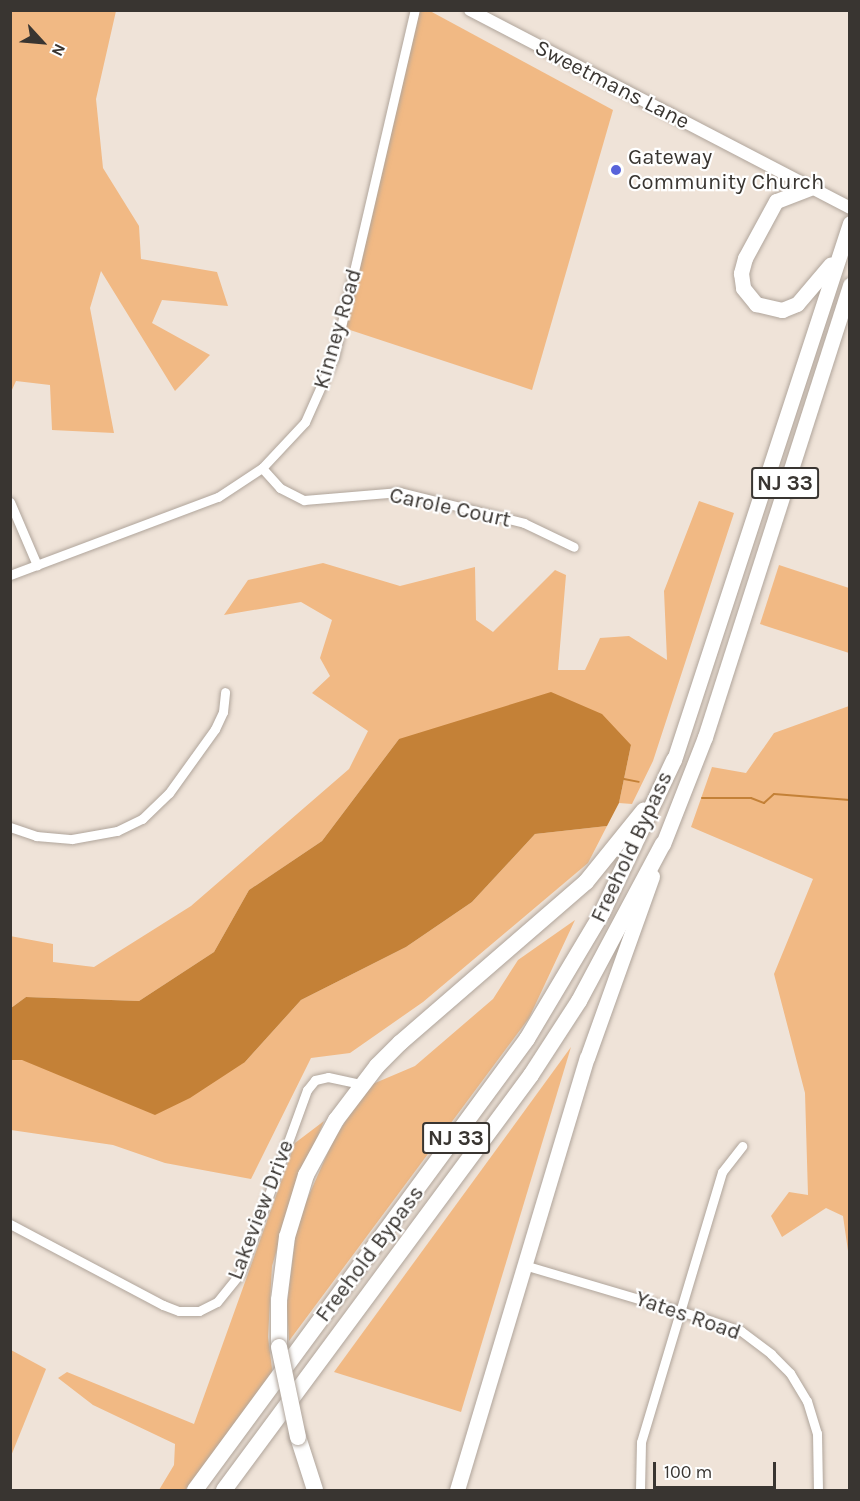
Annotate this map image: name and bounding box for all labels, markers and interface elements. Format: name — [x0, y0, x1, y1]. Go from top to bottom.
north arrow — [12, 12, 72, 72]
street label: Sweetmans Lane — [530, 35, 694, 135]
text: N — [48, 41, 70, 59]
place label: Gateway Community Church — [628, 144, 824, 196]
marker: Gateway Community Church — [609, 163, 623, 177]
street label: Kinney Road — [308, 266, 368, 392]
road number: NJ 33 — [750, 465, 820, 501]
street label: Carole Court — [387, 482, 513, 534]
street label: Freehold Bypass — [585, 767, 679, 927]
road number: NJ 33 — [422, 1120, 490, 1156]
street label: Lakeview Drive — [222, 1136, 300, 1284]
street label: Freehold Bypass — [310, 1181, 430, 1327]
street label: Yates Road — [632, 1286, 744, 1346]
scale bar — [656, 1450, 779, 1488]
text: 100 m — [664, 1461, 712, 1483]

